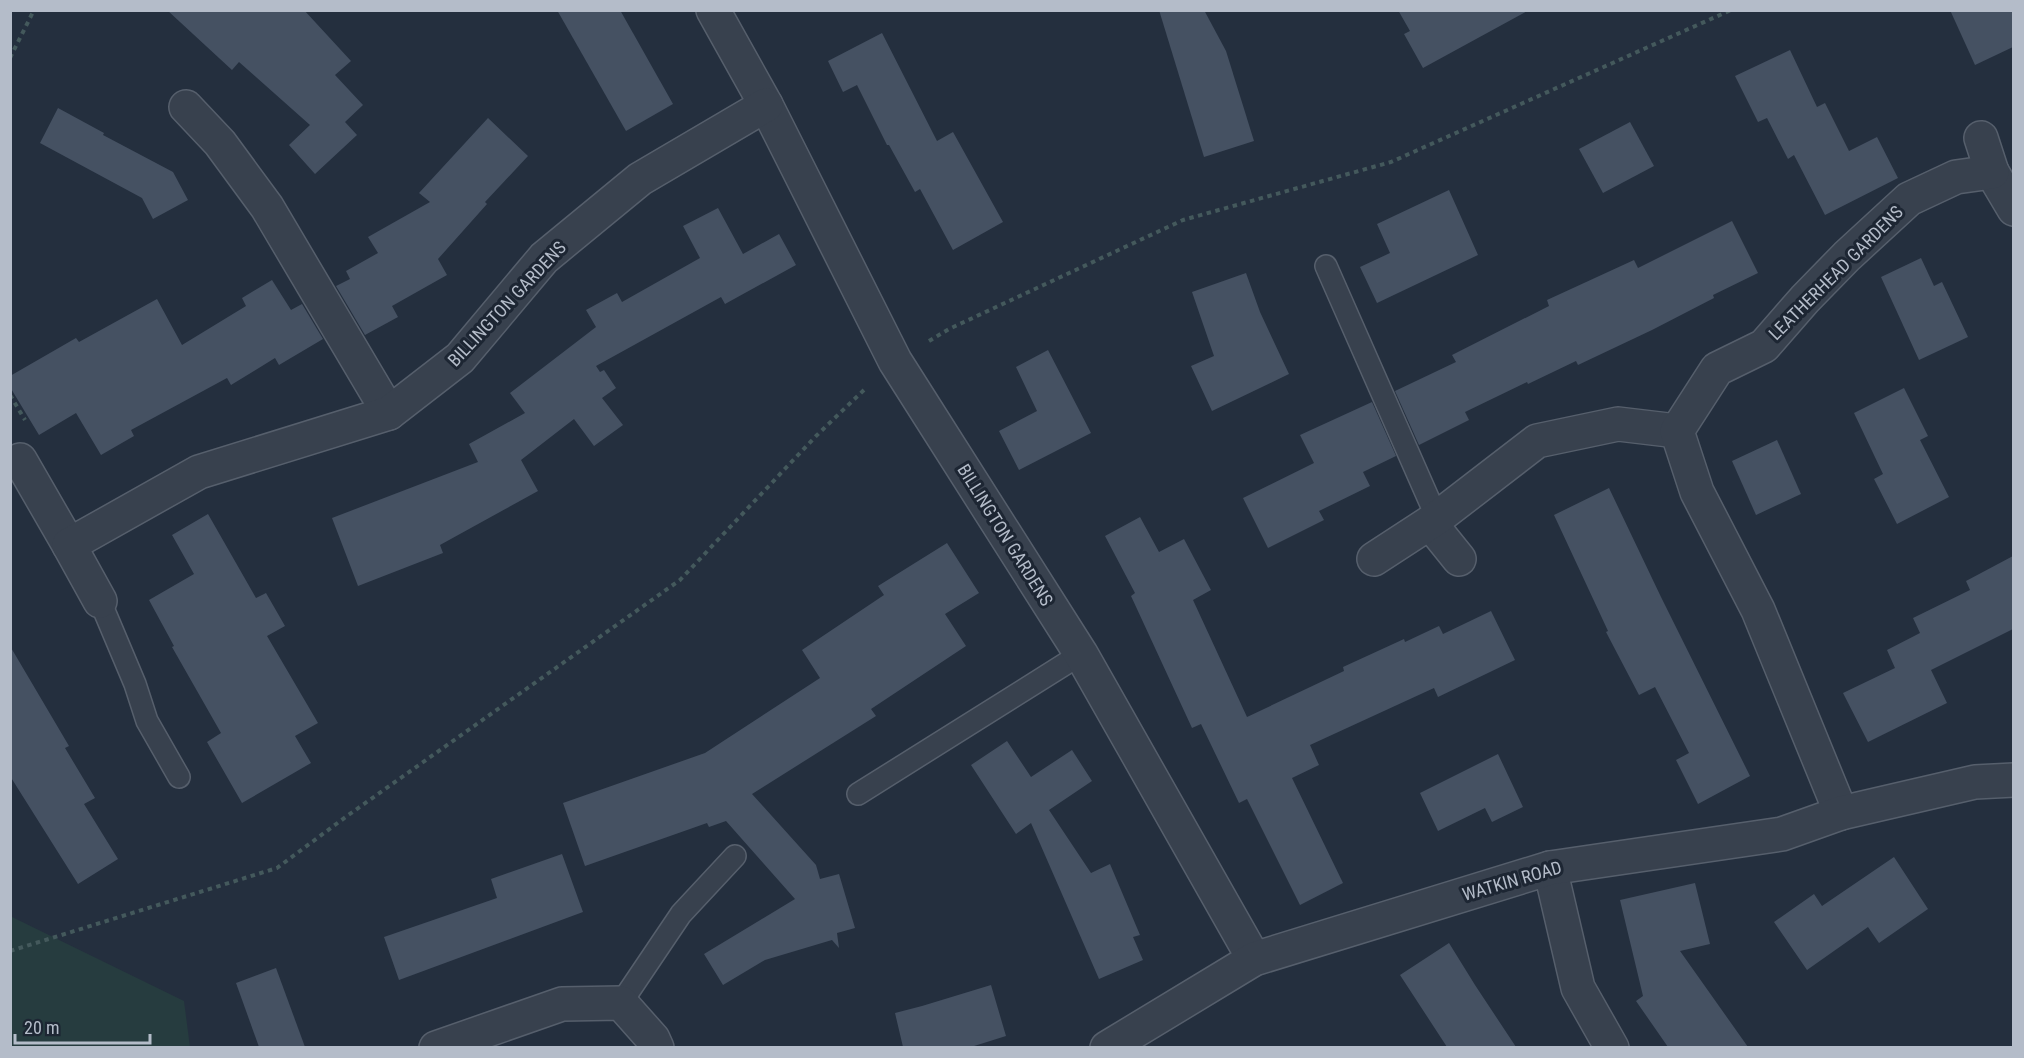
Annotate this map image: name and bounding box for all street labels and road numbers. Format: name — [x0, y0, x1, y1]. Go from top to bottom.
street label: LEATHERHEAD GARDENS — [1764, 201, 1907, 344]
street label: BILLINGTON GARDENS — [443, 237, 570, 371]
street label: BILLINGTON GARDENS — [953, 460, 1058, 610]
street label: WATKIN ROAD — [1460, 856, 1564, 905]

